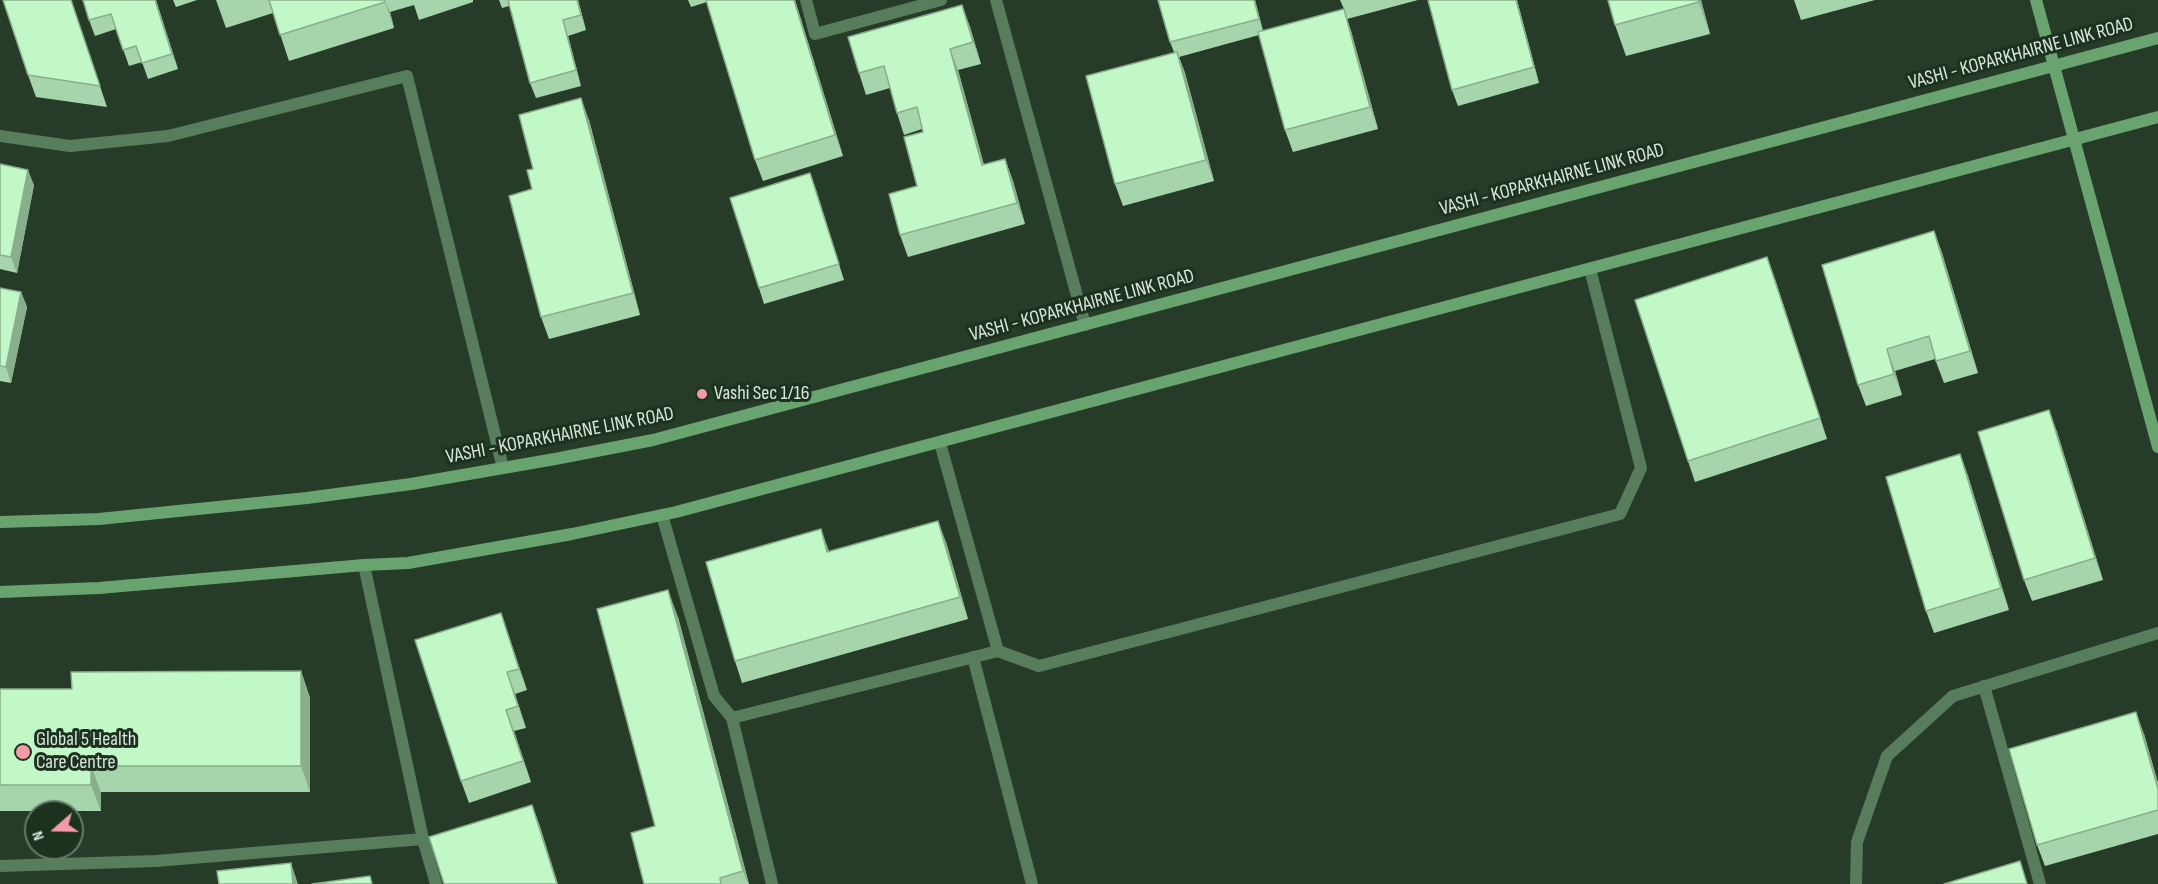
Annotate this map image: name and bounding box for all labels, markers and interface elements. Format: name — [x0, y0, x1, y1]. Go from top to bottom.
street label: VASHI - KOPARKHAIRNE LINK ROAD — [1906, 12, 2136, 96]
street label: VASHI - KOPARKHAIRNE LINK ROAD — [1437, 138, 1667, 222]
street label: VASHI - KOPARKHAIRNE LINK ROAD — [967, 264, 1197, 348]
place label: Vashi Sec 1/16 — [714, 382, 809, 406]
marker: Vashi Sec 1/16 — [695, 387, 709, 401]
street label: VASHI - KOPARKHAIRNE LINK ROAD — [444, 402, 676, 470]
place label: Global 5 Health Care Centre — [36, 728, 136, 775]
marker: Global 5 Health Care Centre — [14, 743, 32, 761]
north arrow — [24, 800, 84, 860]
text: N — [28, 828, 49, 843]

